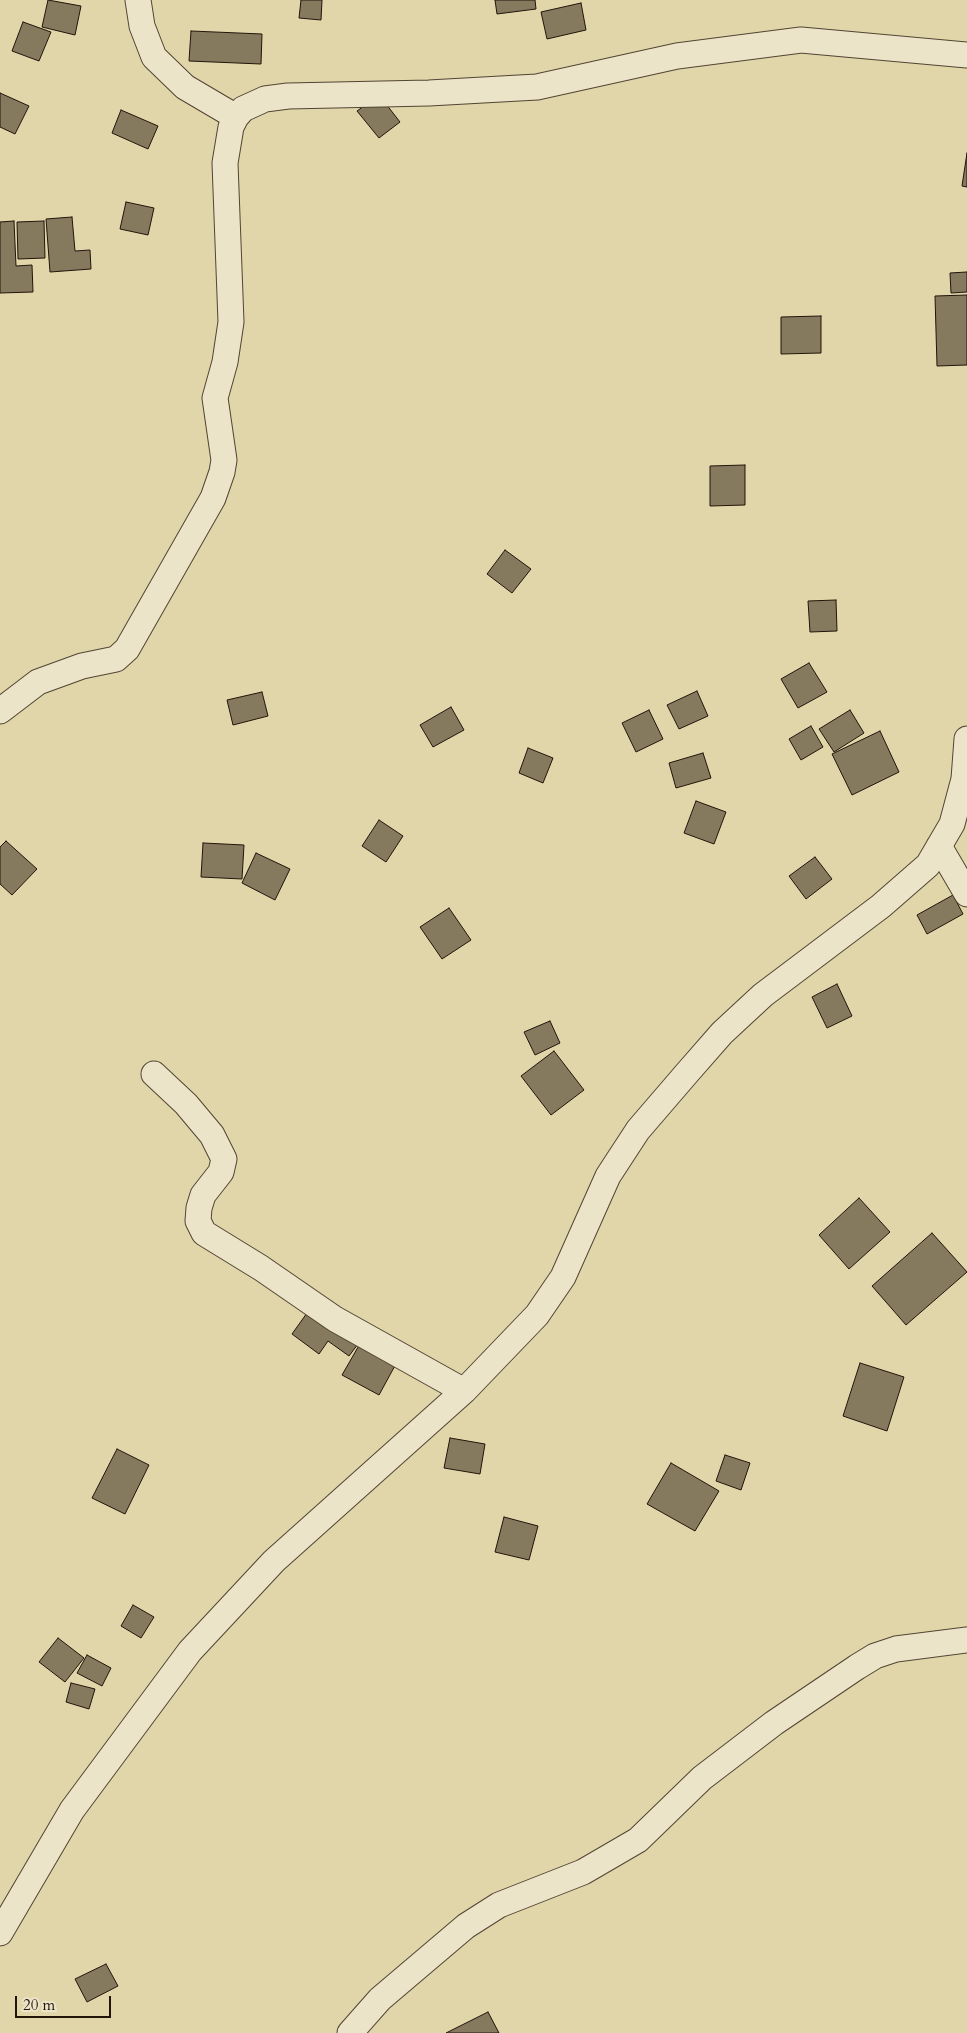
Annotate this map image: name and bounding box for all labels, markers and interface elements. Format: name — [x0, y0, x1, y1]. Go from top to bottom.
scale bar — [18, 1986, 114, 2018]
text: 20 m — [23, 1995, 55, 2015]

